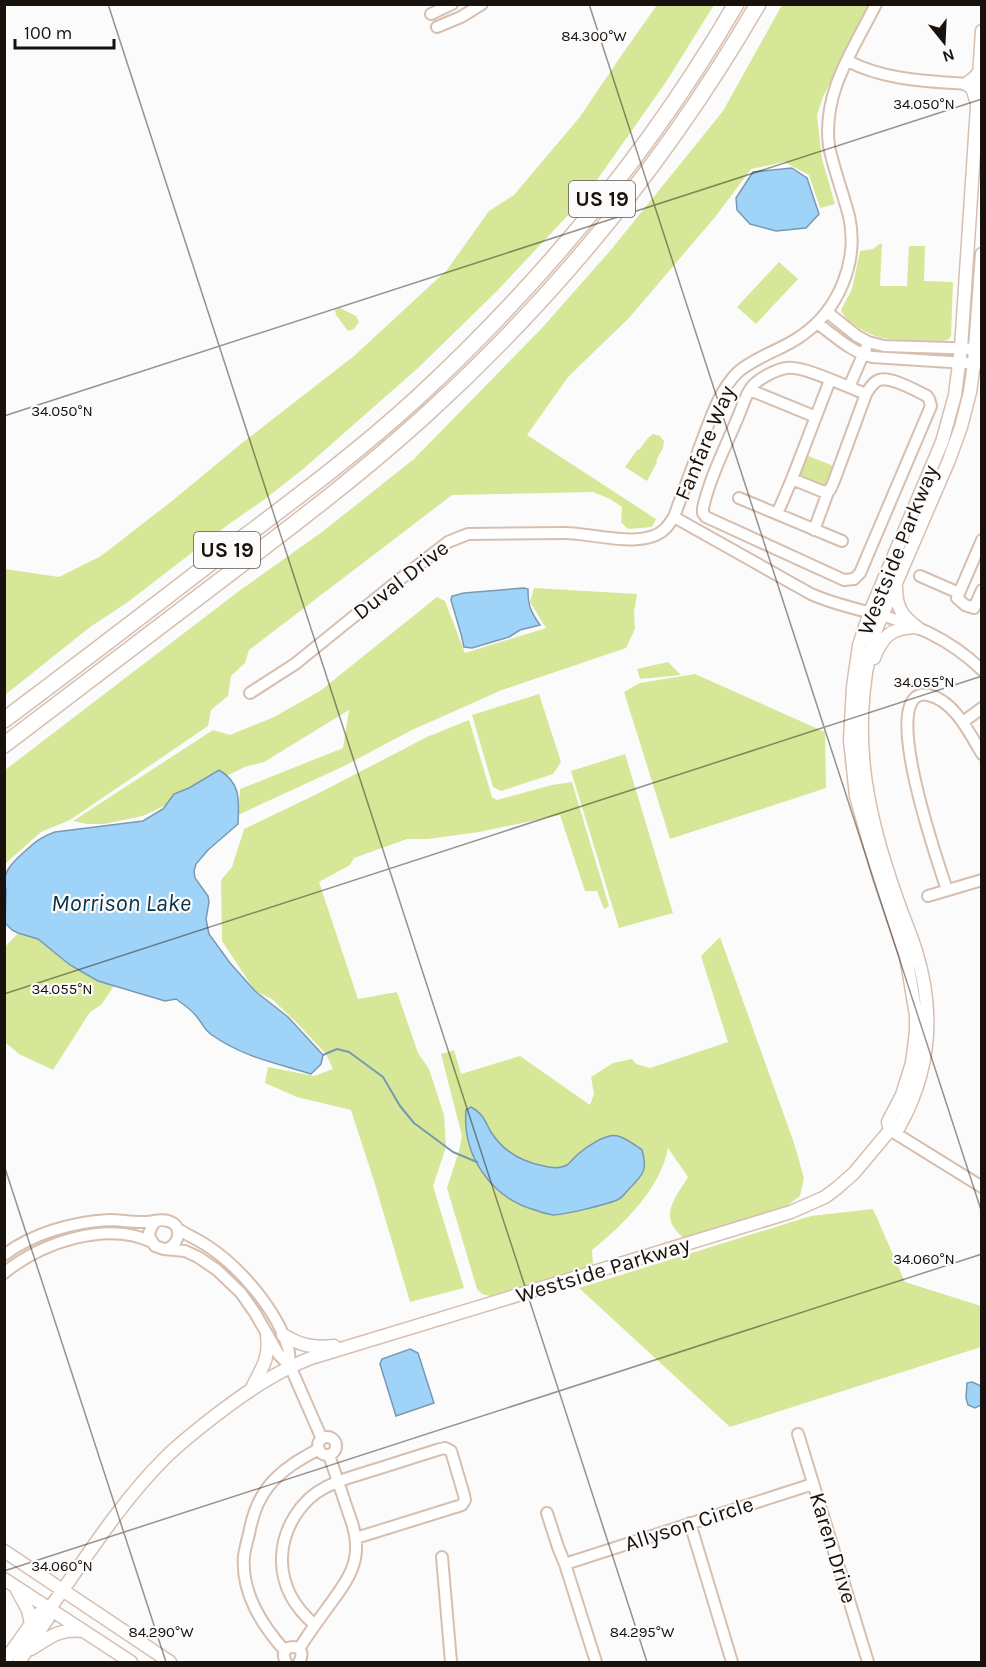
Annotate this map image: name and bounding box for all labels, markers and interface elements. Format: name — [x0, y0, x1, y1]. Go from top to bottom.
scale bar — [15, 12, 114, 50]
north arrow — [914, 12, 974, 72]
text: 100 m — [24, 22, 72, 44]
text: 84.300°W — [561, 27, 627, 45]
text: N — [940, 45, 957, 67]
text: 34.050°N — [893, 95, 955, 113]
road number: US 19 — [569, 181, 635, 217]
street label: Fanfare Way — [669, 382, 741, 504]
text: 34.050°N — [31, 402, 93, 420]
street label: Westside Parkway — [852, 461, 944, 639]
road number: US 19 — [194, 532, 260, 568]
street label: Duval Drive — [348, 535, 454, 625]
text: 34.055°N — [893, 673, 955, 691]
water label: Morrison Lake — [51, 889, 191, 917]
text: 34.055°N — [31, 980, 93, 998]
street label: Westside Parkway — [513, 1231, 693, 1309]
text: 34.060°N — [893, 1250, 955, 1268]
street label: Karen Drive — [804, 1489, 862, 1607]
street label: Allyson Circle — [621, 1491, 757, 1557]
text: 34.060°N — [31, 1557, 93, 1575]
text: 84.290°W — [128, 1623, 194, 1641]
text: 84.295°W — [610, 1623, 675, 1641]

